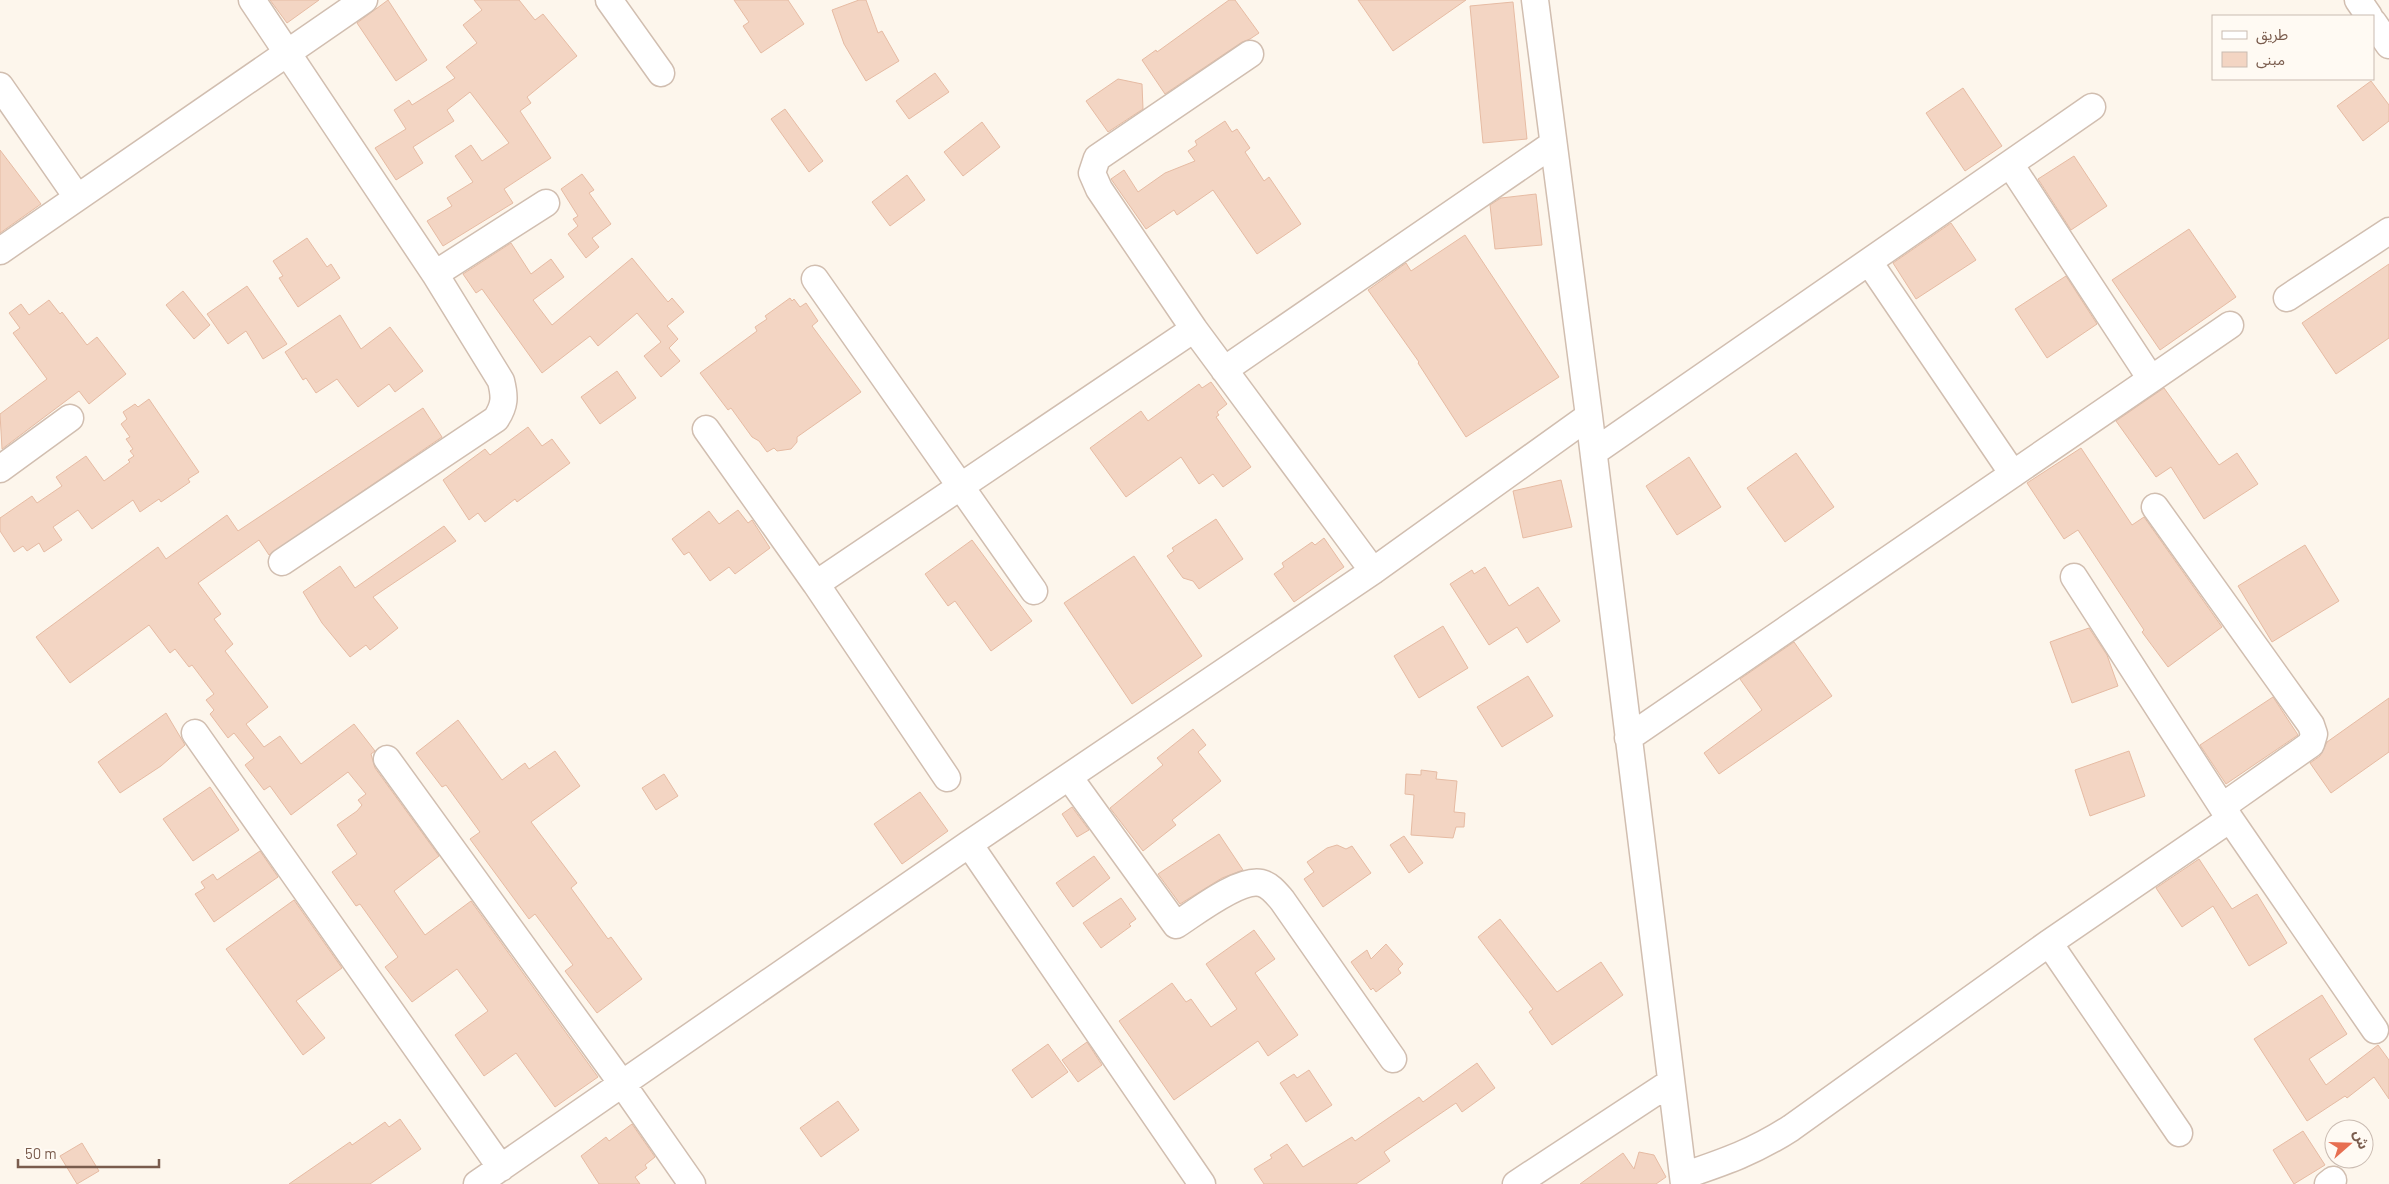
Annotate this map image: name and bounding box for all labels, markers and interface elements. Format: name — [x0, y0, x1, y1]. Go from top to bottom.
legend — [2212, 15, 2374, 80]
text: طريق — [2256, 25, 2288, 45]
text: مبنى — [2256, 50, 2285, 69]
north arrow — [2324, 1119, 2374, 1169]
text: ش — [2350, 1127, 2373, 1151]
scale bar — [18, 1136, 159, 1168]
text: 50 m — [25, 1144, 57, 1162]

